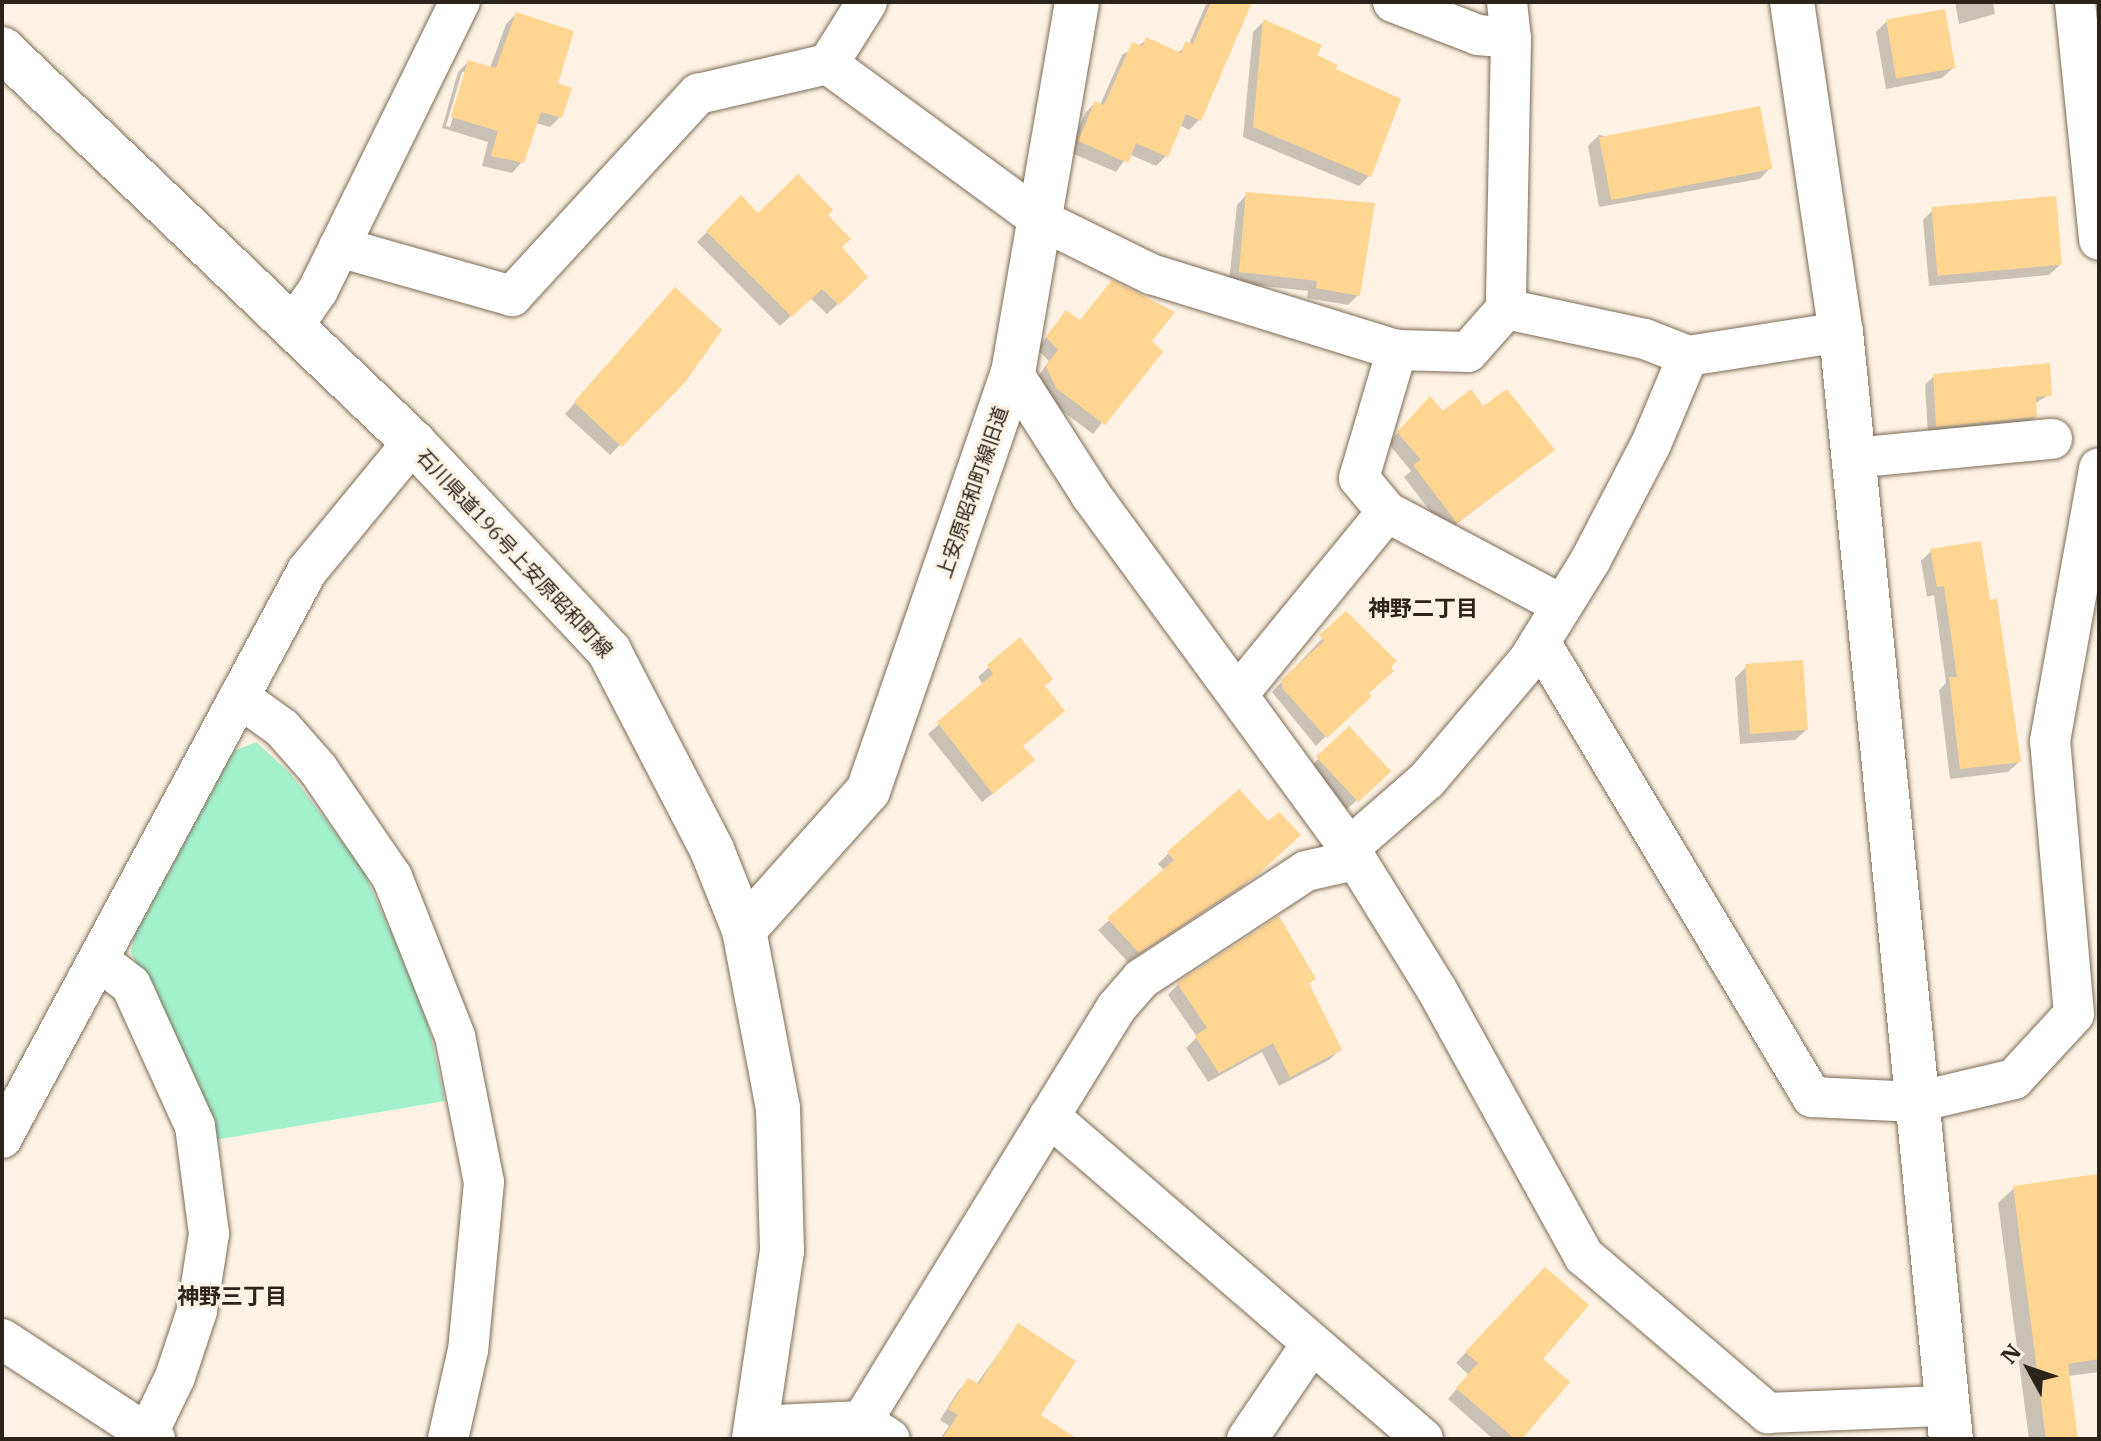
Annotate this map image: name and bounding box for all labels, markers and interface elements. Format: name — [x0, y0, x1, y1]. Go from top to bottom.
street label: 上安原昭和町線旧道 — [931, 403, 1013, 581]
street label: 石川県道196号上安原昭和町線 — [412, 444, 618, 662]
district label: 神野二丁目 — [1368, 595, 1478, 621]
district label: 神野三丁目 — [177, 1283, 287, 1309]
north arrow — [1989, 1329, 2069, 1409]
text: N — [1994, 1337, 2027, 1369]

